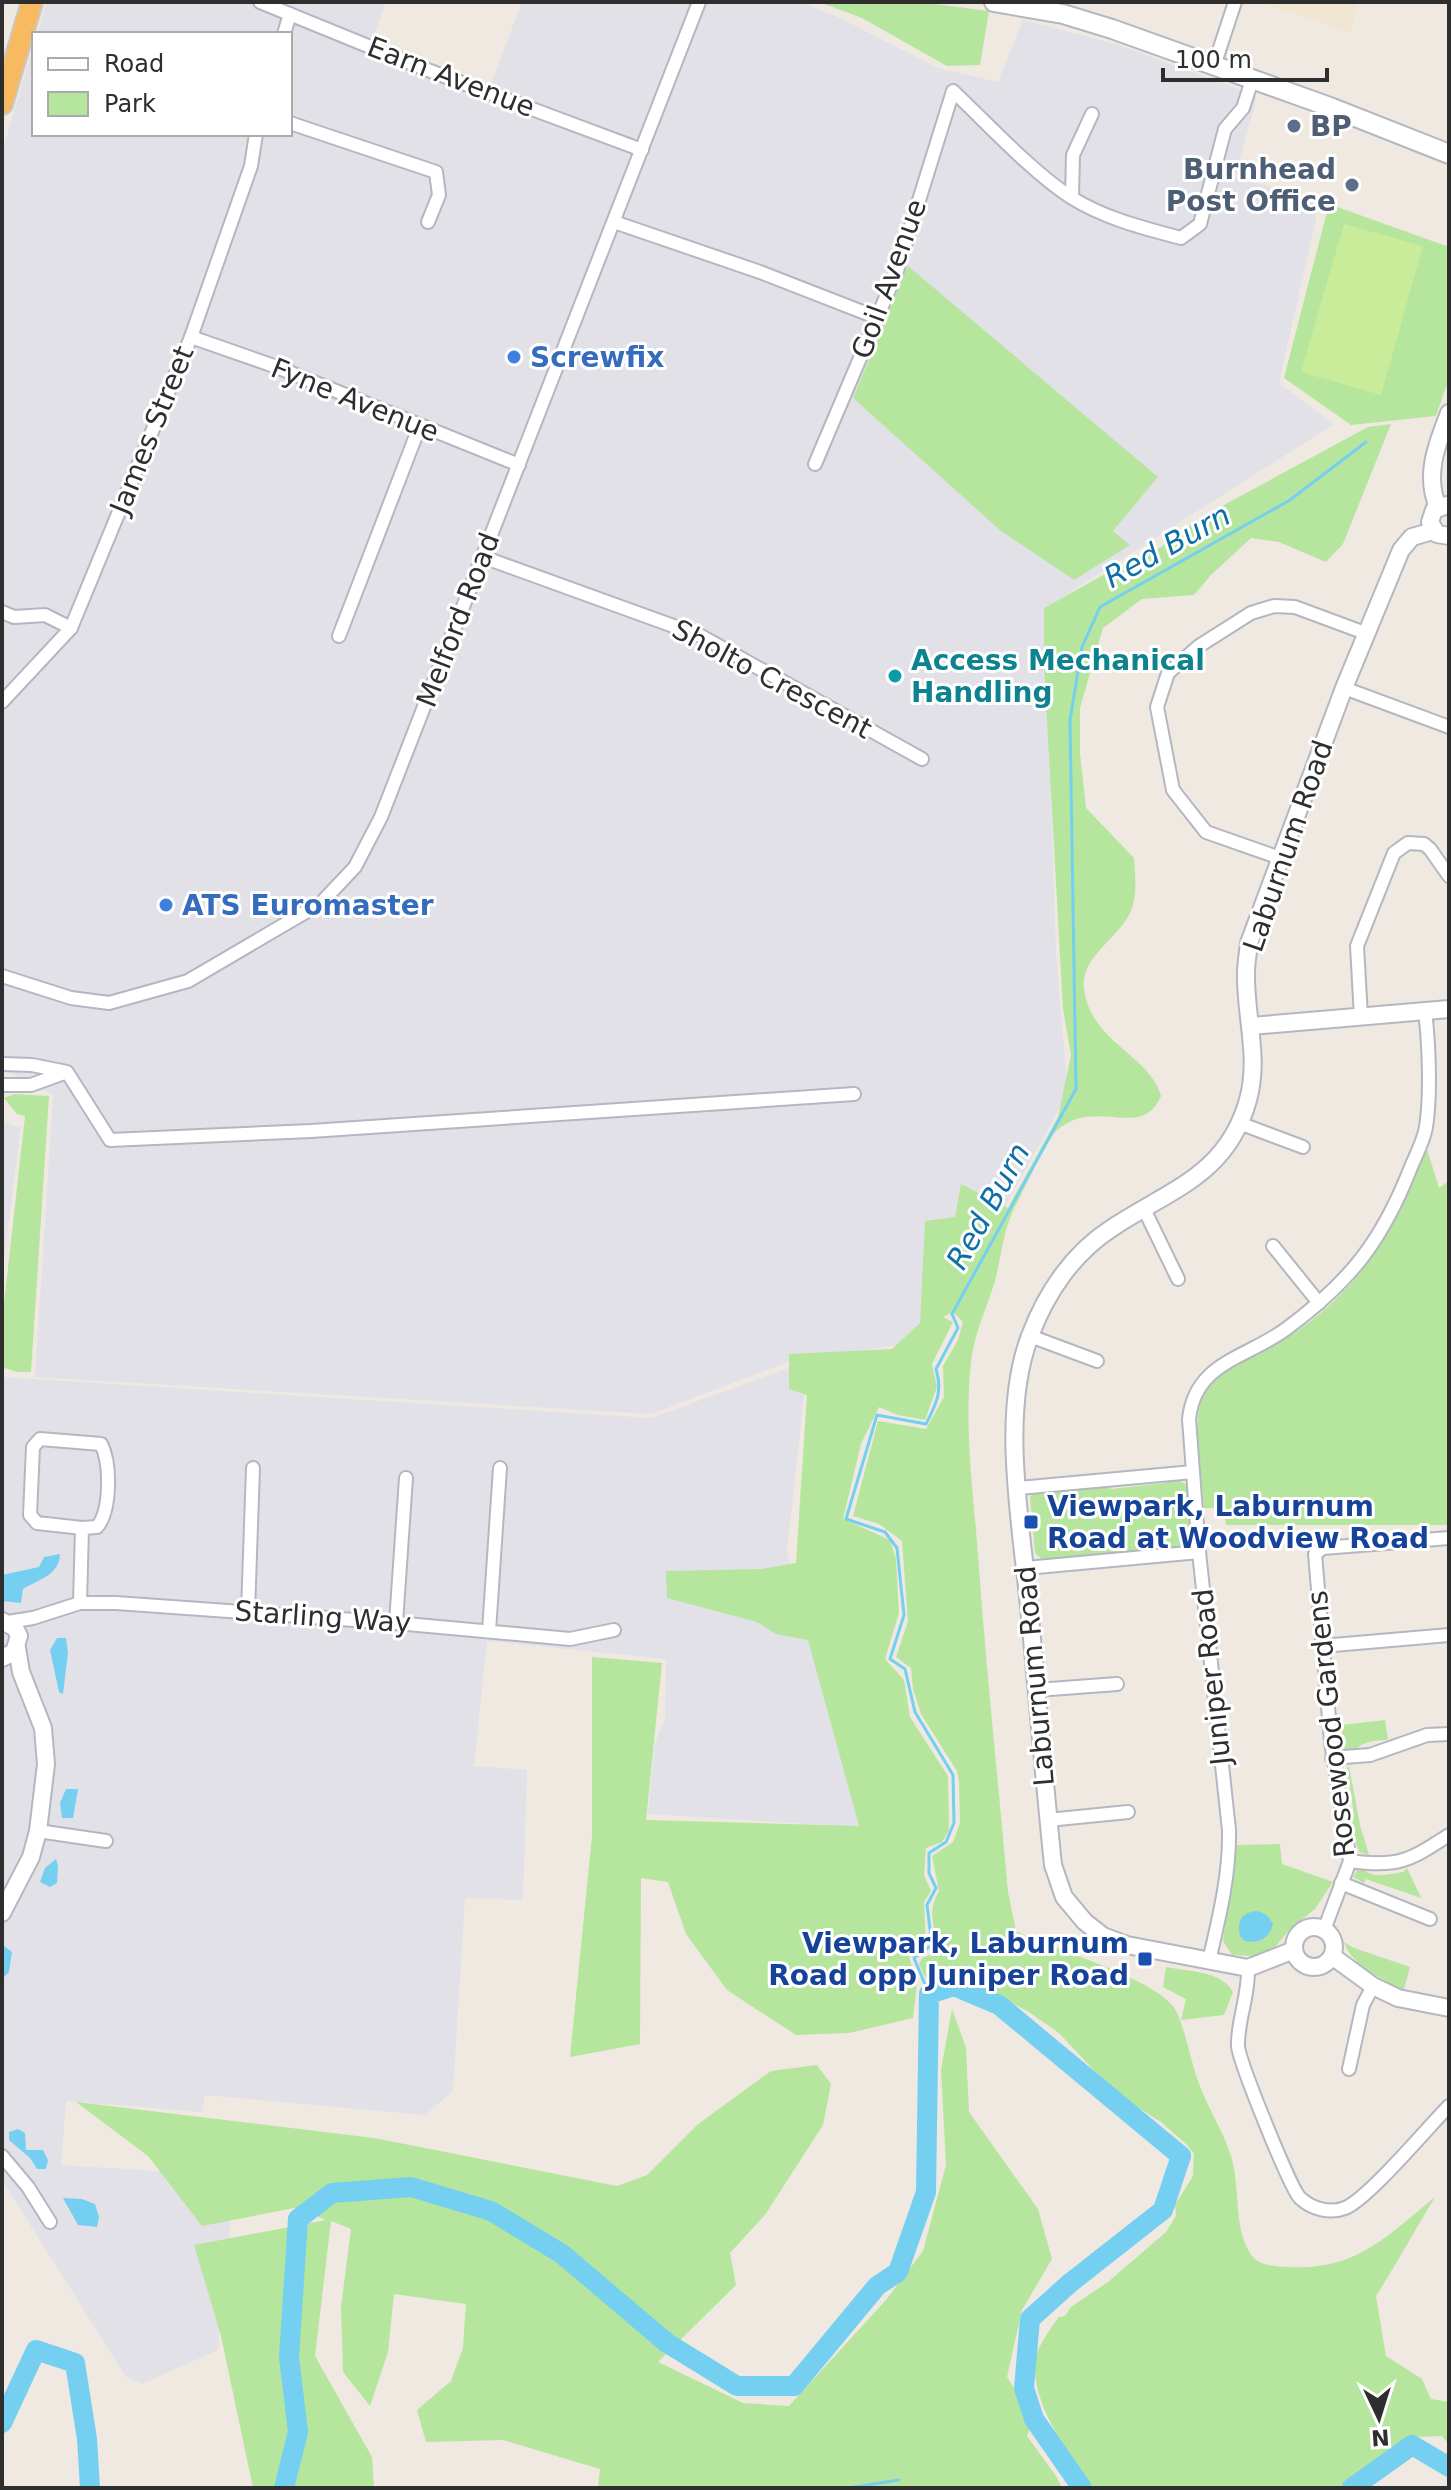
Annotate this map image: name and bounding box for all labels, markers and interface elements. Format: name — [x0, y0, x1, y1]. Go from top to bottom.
street label: Earn Avenue — [363, 30, 539, 124]
legend — [32, 32, 292, 136]
scale bar — [1163, 32, 1327, 82]
text: 100 m — [1175, 46, 1252, 74]
text: Road — [104, 50, 164, 78]
text: Park — [104, 90, 156, 118]
place label: BP — [1310, 110, 1352, 143]
marker: BP — [1285, 117, 1303, 135]
place label: Burnhead Post Office — [1166, 153, 1336, 218]
marker: Burnhead Post Office — [1343, 176, 1361, 194]
street label: Goil Avenue — [845, 195, 933, 363]
street label: James Street — [103, 341, 201, 521]
place label: Screwfix — [530, 341, 664, 374]
marker: Screwfix — [505, 348, 523, 366]
street label: Fyne Avenue — [266, 351, 444, 449]
water label: Red Burn — [1098, 497, 1236, 595]
street label: Melford Road — [410, 528, 506, 712]
street label: Sholto Crescent — [667, 613, 877, 745]
place label: Access Mechanical Handling — [911, 644, 1205, 709]
marker: Access Mechanical Handling — [886, 667, 904, 685]
street label: Laburnum Road — [1236, 736, 1340, 956]
place label: ATS Euromaster — [182, 889, 434, 922]
marker: ATS Euromaster — [157, 896, 175, 914]
water label: Red Burn — [939, 1137, 1037, 1275]
place label: Viewpark, Laburnum Road at Woodview Road — [1047, 1490, 1429, 1555]
marker: Viewpark, Laburnum Road at Woodview Road — [1022, 1513, 1040, 1531]
street label: Laburnum Road — [1009, 1564, 1061, 1788]
street label: Juniper Road — [1186, 1587, 1238, 1769]
street label: Rosewood Gardens — [1301, 1589, 1361, 1859]
street label: Starling Way — [234, 1594, 412, 1640]
place label: Viewpark, Laburnum Road opp Juniper Road — [768, 1927, 1129, 1992]
marker: Viewpark, Laburnum Road opp Juniper Road — [1136, 1950, 1154, 1968]
north arrow — [1339, 2378, 1419, 2458]
text: N — [1370, 2424, 1390, 2451]

